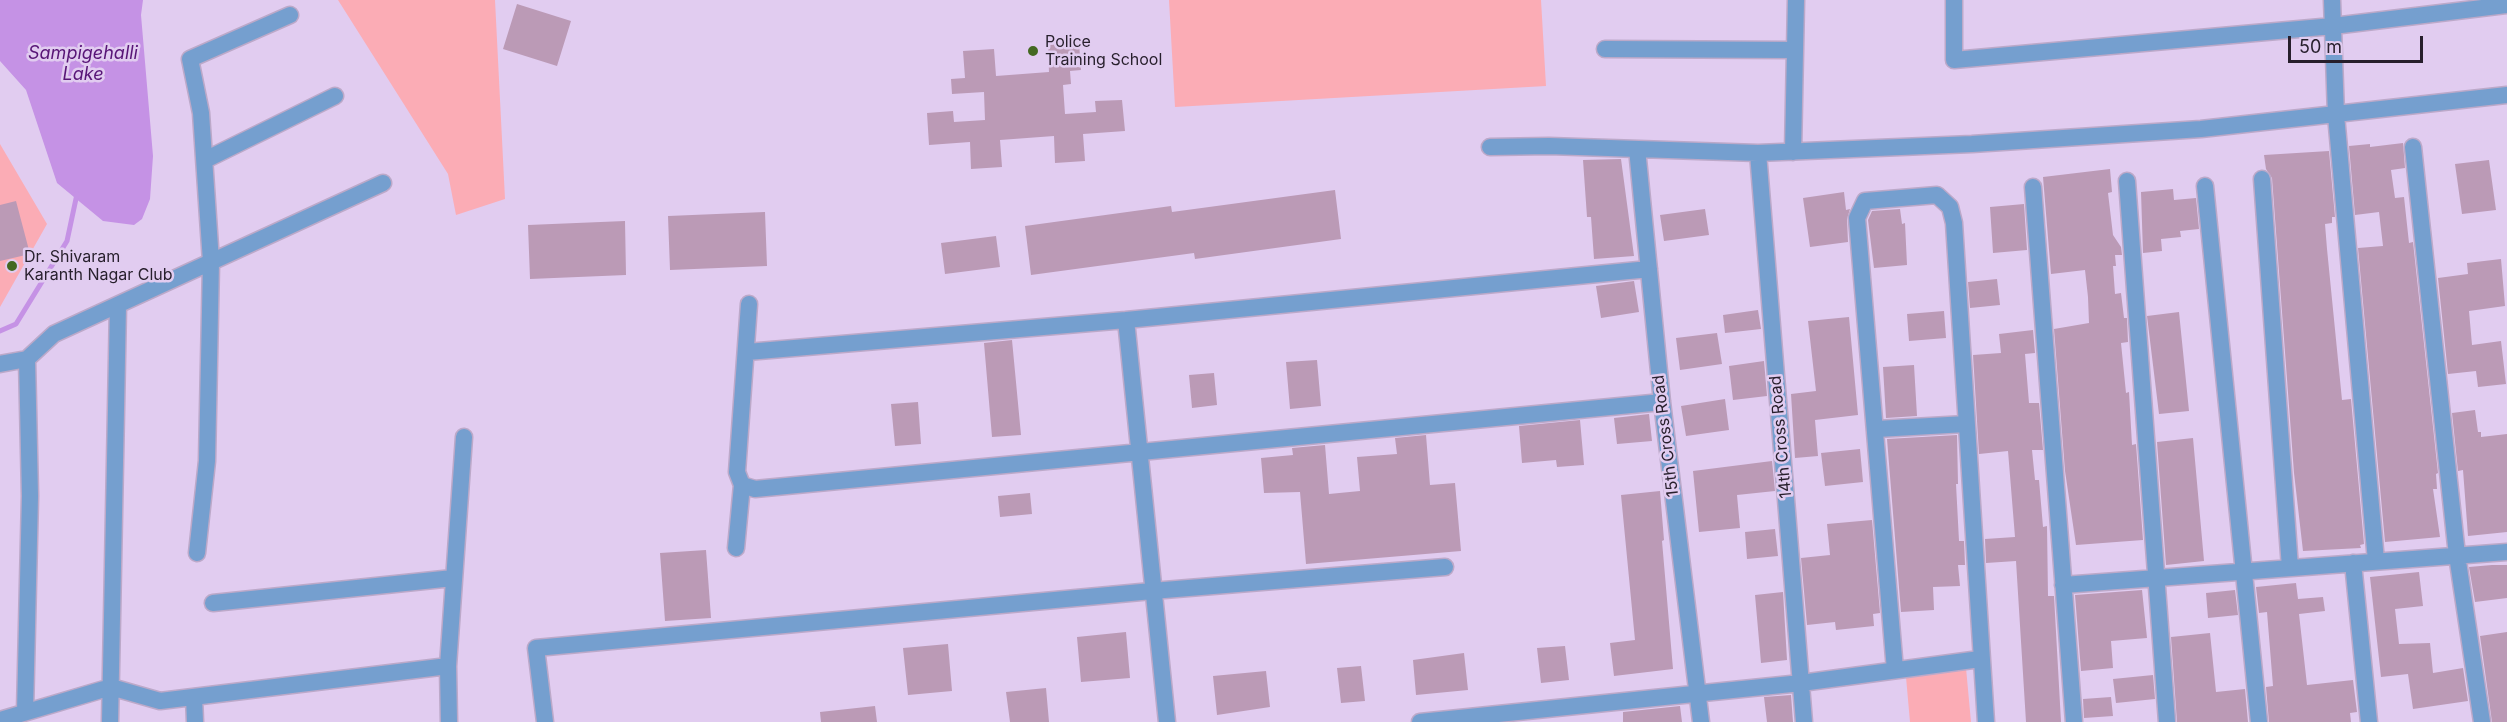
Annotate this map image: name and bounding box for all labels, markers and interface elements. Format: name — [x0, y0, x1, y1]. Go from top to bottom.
scale bar — [2291, 24, 2426, 62]
place label: Police Training School — [1045, 32, 1162, 70]
text: 50 m — [2299, 36, 2342, 57]
water label: Sampigehalli Lake — [28, 43, 138, 86]
marker: Police Training School — [1026, 44, 1040, 58]
place label: Dr. Shivaram Karanth Nagar Club — [24, 247, 173, 285]
marker: Dr. Shivaram Karanth Nagar Club — [5, 259, 19, 273]
street label: 15th Cross Road — [1649, 374, 1683, 498]
street label: 14th Cross Road — [1766, 375, 1796, 499]

